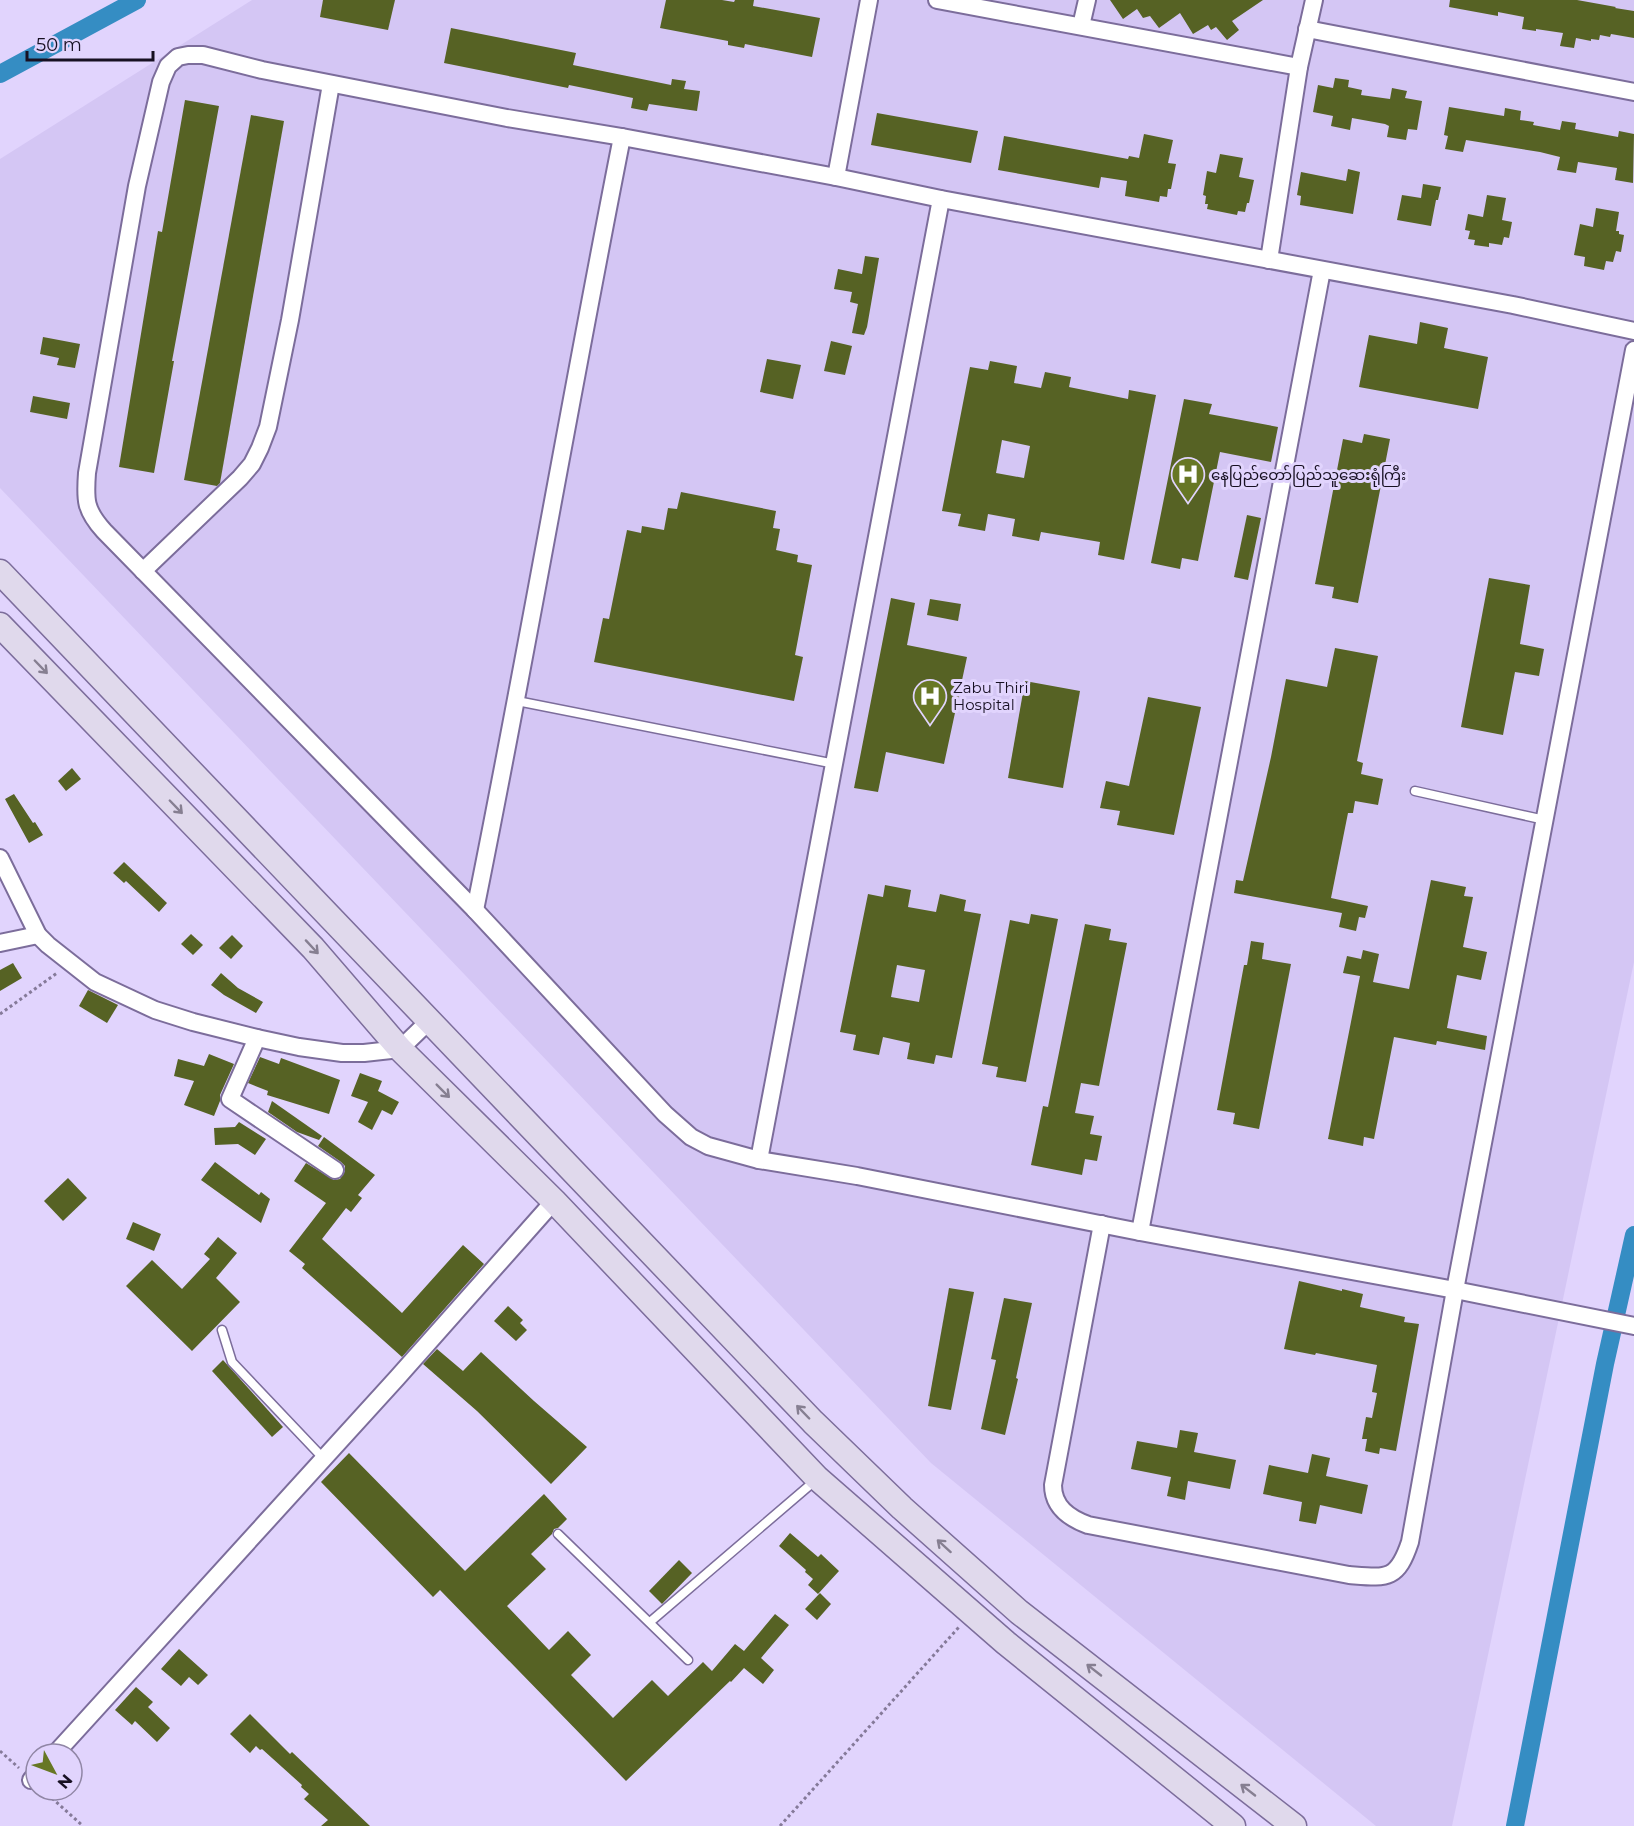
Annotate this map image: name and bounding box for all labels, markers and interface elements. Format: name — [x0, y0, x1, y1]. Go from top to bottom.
scale bar — [27, 24, 153, 62]
text: 50 m — [36, 34, 82, 56]
hospital icon: နေပြည်တော်ပြည်သူဆေးရုံကြီး — [1170, 456, 1206, 503]
place label: နေပြည်တော်ပြည်သူဆေးရုံကြီး — [1211, 465, 1406, 487]
one-way arrow — [33, 659, 48, 674]
hospital icon: Zabu Thiri Hospital — [912, 678, 948, 725]
place label: Zabu Thiri Hospital — [953, 678, 1029, 714]
one-way arrow — [169, 799, 184, 814]
one-way arrow — [305, 939, 319, 954]
one-way arrow — [435, 1084, 450, 1099]
one-way arrow — [795, 1404, 810, 1419]
one-way arrow — [937, 1539, 952, 1553]
one-way arrow — [1086, 1664, 1102, 1677]
north arrow — [24, 1742, 84, 1802]
text: N — [54, 1770, 76, 1793]
one-way arrow — [1240, 1784, 1256, 1797]

